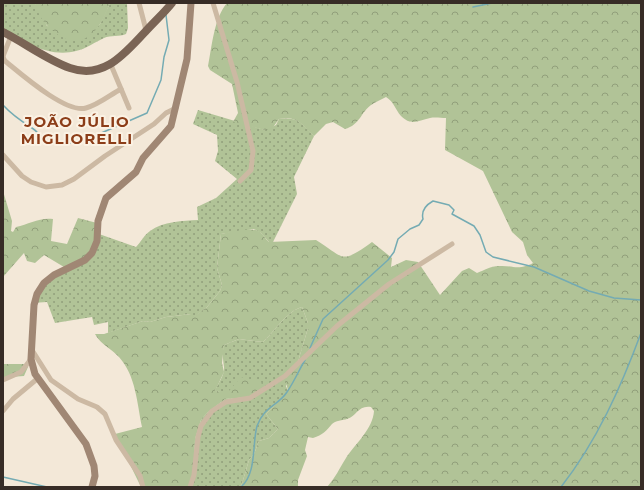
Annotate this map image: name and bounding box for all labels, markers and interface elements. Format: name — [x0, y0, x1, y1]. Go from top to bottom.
district label: JOÃO JÚLIO MIGLIORELLI — [21, 112, 133, 148]

